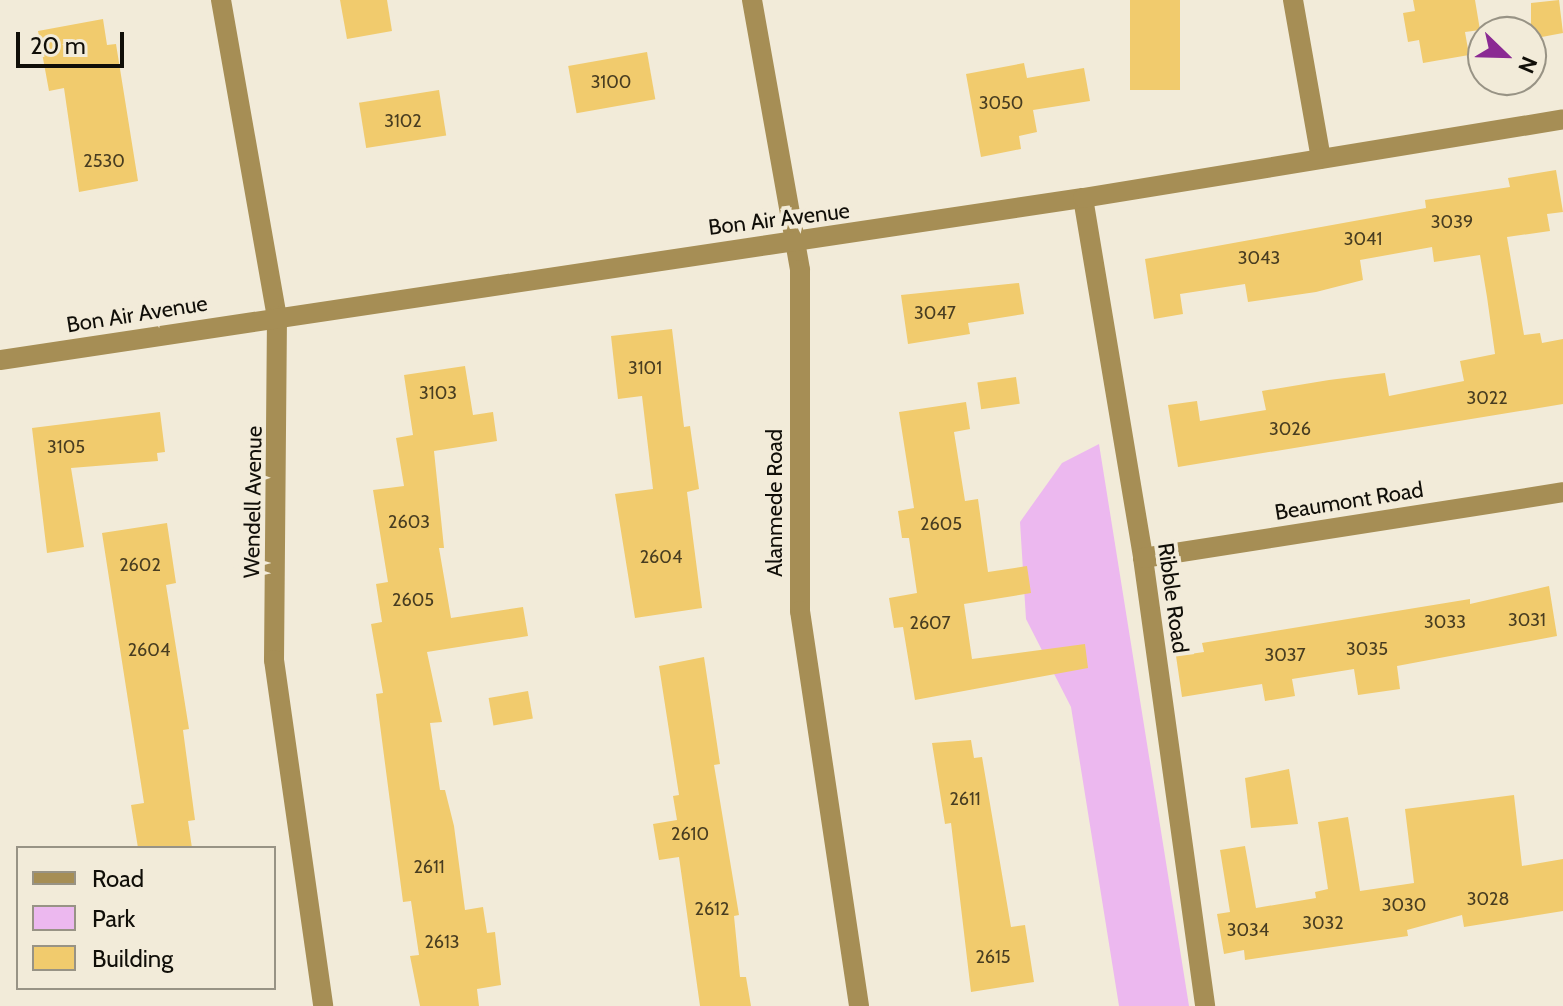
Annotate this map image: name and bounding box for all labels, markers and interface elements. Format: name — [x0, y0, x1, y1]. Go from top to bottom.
scale bar — [20, 16, 128, 66]
north arrow — [1467, 16, 1547, 96]
text: 20 m — [30, 31, 86, 60]
text: N — [1512, 52, 1543, 77]
house number: 3100 — [591, 71, 631, 93]
house number: 3050 — [979, 92, 1023, 114]
house number: 3102 — [384, 110, 422, 132]
house number: 2530 — [83, 150, 125, 172]
street label: Bon Air Avenue — [707, 197, 851, 241]
house number: 3039 — [1431, 211, 1473, 233]
house number: 3041 — [1344, 228, 1382, 250]
house number: 3043 — [1238, 247, 1280, 269]
street label: Bon Air Avenue — [65, 290, 209, 338]
house number: 3047 — [914, 302, 956, 324]
house number: 3101 — [628, 357, 662, 379]
house number: 3103 — [419, 382, 457, 404]
house number: 3022 — [1466, 387, 1508, 409]
house number: 3026 — [1269, 418, 1311, 440]
street label: Wendell Avenue — [238, 426, 268, 578]
street label: Alanmede Road — [762, 429, 788, 577]
house number: 3105 — [47, 436, 85, 458]
street label: Beaumont Road — [1273, 476, 1425, 526]
house number: 2603 — [388, 511, 430, 533]
house number: 2605 — [920, 513, 962, 535]
street label: Ribble Road — [1152, 541, 1194, 655]
house number: 2604 — [640, 546, 682, 568]
house number: 2602 — [119, 554, 161, 576]
house number: 2605 — [392, 589, 434, 611]
house number: 3031 — [1508, 609, 1546, 631]
house number: 3033 — [1424, 611, 1466, 633]
house number: 2607 — [909, 612, 951, 634]
house number: 3035 — [1346, 638, 1388, 660]
house number: 2604 — [128, 639, 170, 661]
house number: 3037 — [1264, 644, 1306, 666]
house number: 2611 — [949, 788, 981, 810]
house number: 2610 — [671, 823, 709, 845]
legend — [16, 846, 276, 990]
house number: 2611 — [413, 856, 445, 878]
text: Road — [92, 864, 144, 893]
house number: 3028 — [1467, 888, 1509, 910]
house number: 3030 — [1382, 894, 1426, 916]
house number: 2612 — [695, 898, 729, 920]
text: Park — [92, 904, 135, 933]
house number: 3032 — [1302, 912, 1344, 934]
house number: 3034 — [1227, 919, 1269, 941]
house number: 2613 — [424, 931, 460, 953]
text: Building — [92, 944, 173, 973]
house number: 2615 — [975, 946, 1011, 968]

